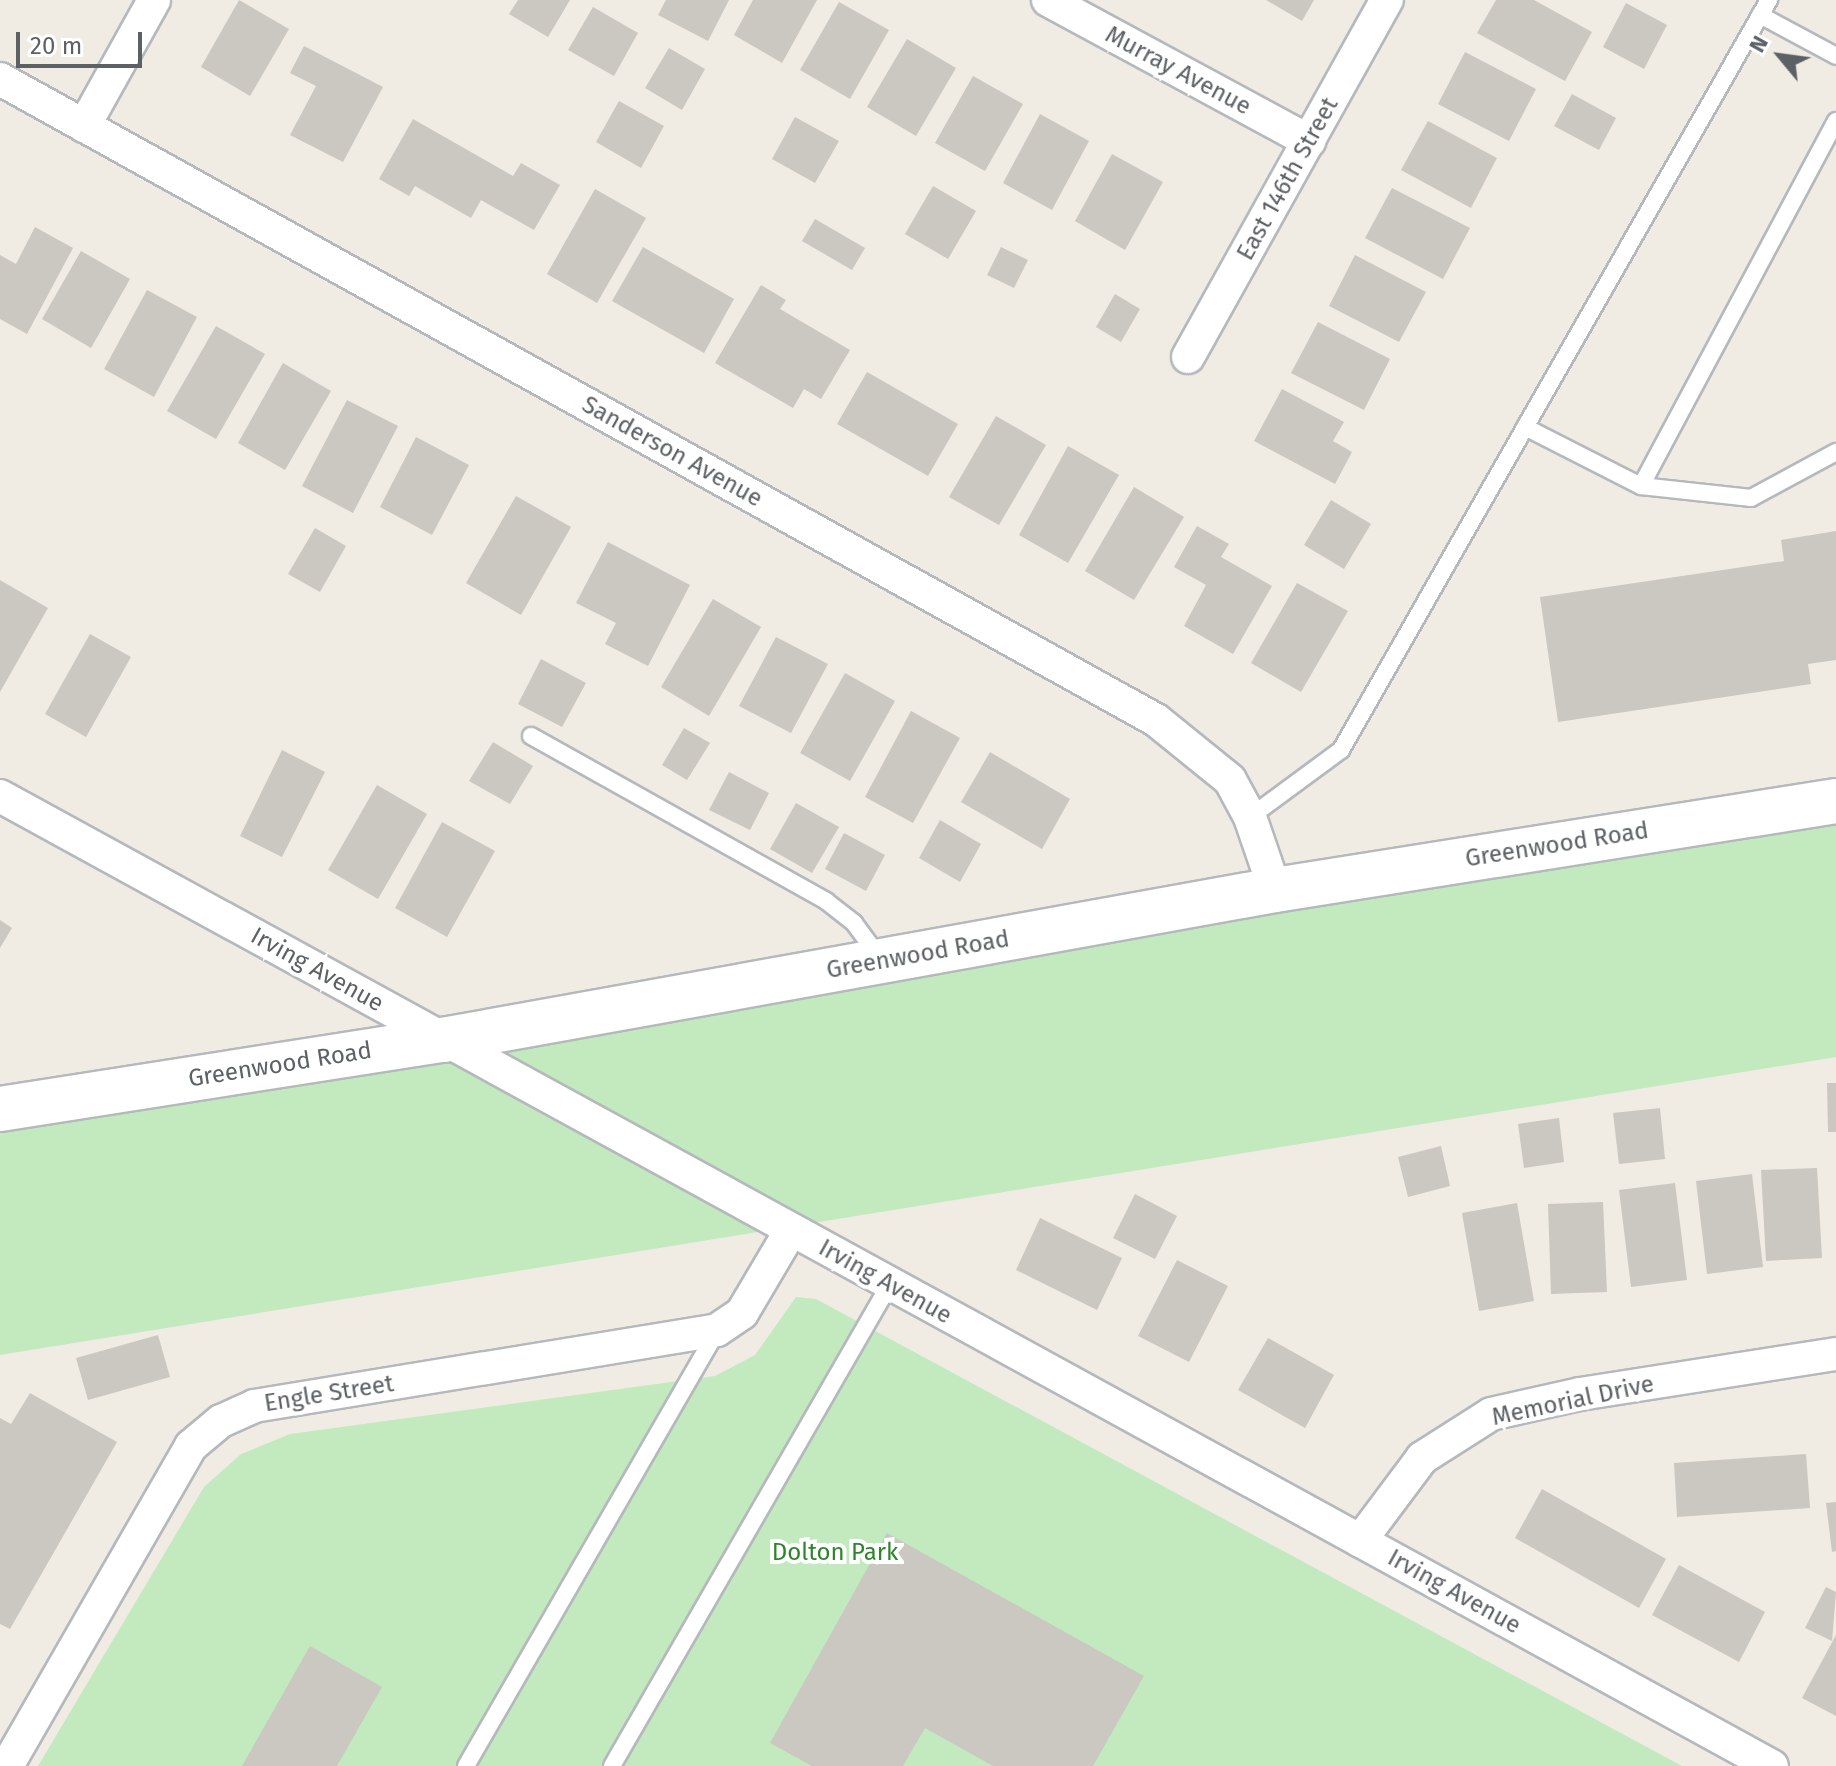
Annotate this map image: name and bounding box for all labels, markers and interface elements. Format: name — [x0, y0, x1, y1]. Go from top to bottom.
scale bar — [20, 16, 146, 66]
north arrow — [1740, 16, 1820, 96]
street label: Murray Avenue — [1100, 21, 1256, 121]
text: N — [1743, 31, 1774, 57]
text: 20 m — [30, 32, 82, 60]
street label: East 146th Street — [1231, 93, 1345, 265]
street label: Sanderson Avenue — [577, 390, 767, 514]
street label: Greenwood Road — [1463, 816, 1651, 874]
street label: Irving Avenue — [246, 922, 388, 1018]
street label: Greenwood Road — [824, 925, 1012, 985]
street label: Greenwood Road — [186, 1036, 374, 1094]
street label: Irving Avenue — [814, 1234, 956, 1330]
street label: Engle Street — [262, 1370, 396, 1418]
street label: Memorial Drive — [1489, 1370, 1657, 1432]
park label: Dolton Park — [772, 1539, 898, 1567]
street label: Irving Avenue — [1383, 1544, 1525, 1640]

